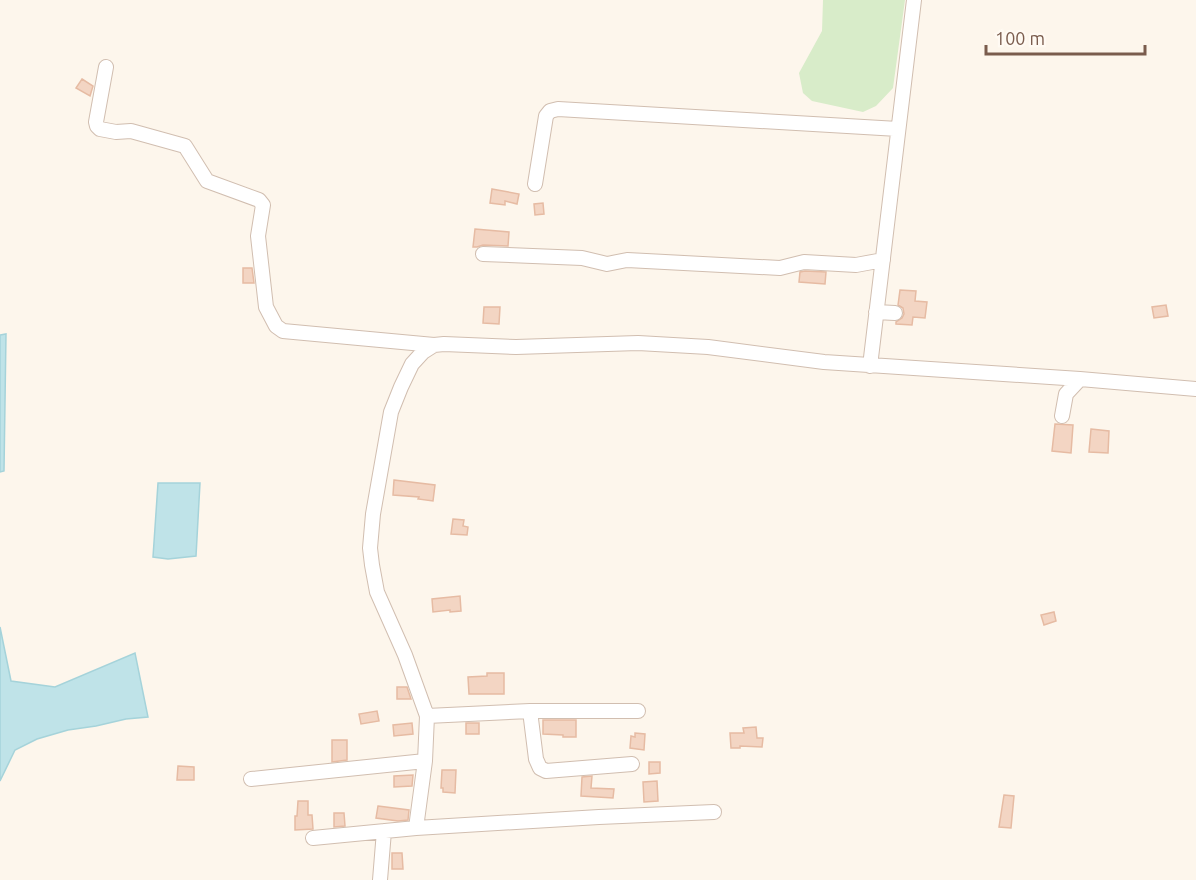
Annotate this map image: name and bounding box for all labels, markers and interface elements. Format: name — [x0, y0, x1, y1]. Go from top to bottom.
scale bar — [986, 18, 1145, 56]
text: 100 m — [995, 28, 1045, 48]

